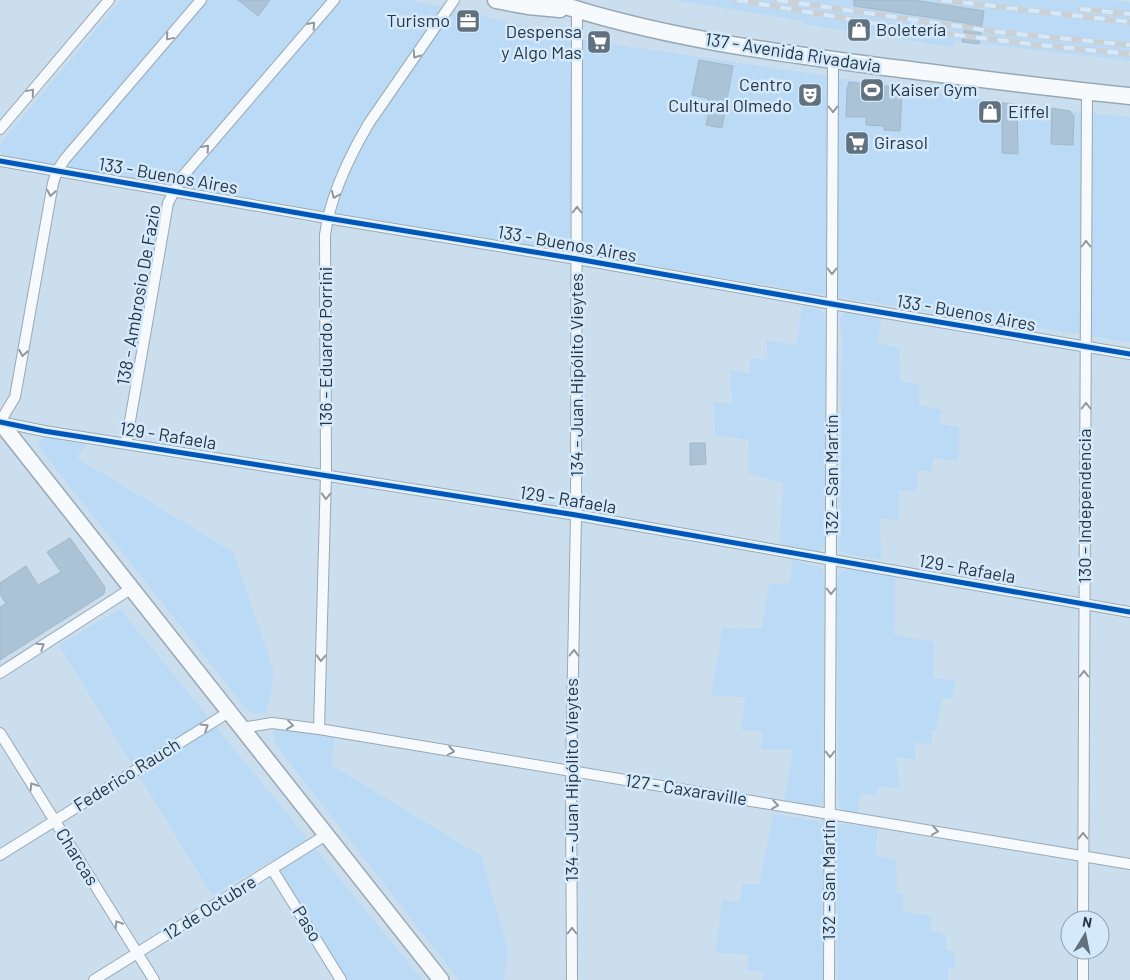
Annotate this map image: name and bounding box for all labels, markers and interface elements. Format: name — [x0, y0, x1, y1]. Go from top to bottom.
office icon: Turismo — [455, 8, 481, 34]
place label: Turismo — [387, 9, 450, 31]
shop icon: Boletería — [846, 17, 872, 43]
place label: Boletería — [876, 18, 946, 40]
place label: Despensa y Algo Mas — [501, 20, 582, 63]
one-way arrow — [306, 22, 315, 31]
street label: 137 - Avenida Rivadavia — [704, 27, 883, 77]
supermarket icon: Despensa y Algo Mas — [586, 29, 612, 55]
one-way arrow — [166, 31, 175, 40]
one-way arrow — [413, 49, 422, 59]
place label: Centro Cultural Olmedo — [668, 73, 792, 116]
sports icon: Kaiser Gym — [859, 77, 885, 103]
place label: Kaiser Gym — [890, 78, 977, 100]
theatre icon: Centro Cultural Olmedo — [797, 82, 823, 108]
one-way arrow — [26, 89, 34, 98]
shop icon: Eiffel — [977, 99, 1003, 125]
place label: Eiffel — [1008, 100, 1049, 122]
one-way arrow — [828, 106, 838, 113]
supermarket icon: Girasol — [844, 130, 870, 156]
place label: Girasol — [874, 131, 928, 153]
one-way arrow — [200, 145, 209, 154]
street label: 133 - Buenos Aires — [97, 152, 240, 198]
one-way arrow — [46, 189, 56, 197]
one-way arrow — [331, 190, 342, 199]
street label: 138 - Ambrosio De Fazio — [111, 203, 165, 387]
one-way arrow — [572, 206, 582, 214]
street label: 133 - Buenos Aires — [496, 220, 639, 266]
one-way arrow — [1081, 240, 1091, 248]
street label: 136 - Eduardo Porrini — [314, 267, 336, 427]
one-way arrow — [827, 268, 837, 276]
street label: 134 - Juan Hipólito Vieytes — [565, 273, 587, 477]
street label: 133 - Buenos Aires — [895, 289, 1038, 335]
one-way arrow — [18, 349, 28, 357]
one-way arrow — [1081, 402, 1091, 410]
street label: 132 - San Martín — [820, 414, 842, 536]
street label: 129 - Rafaela — [118, 416, 218, 454]
street label: 130 - Independencia — [1073, 429, 1095, 583]
street label: 129 - Rafaela — [518, 480, 618, 518]
one-way arrow — [320, 492, 331, 500]
street label: 129 - Rafaela — [917, 549, 1017, 587]
one-way arrow — [826, 588, 836, 596]
one-way arrow — [36, 643, 45, 653]
one-way arrow — [569, 648, 579, 656]
one-way arrow — [316, 654, 326, 662]
one-way arrow — [1079, 670, 1089, 678]
street label: 134 - Juan Hipólito Vieytes — [560, 678, 582, 882]
one-way arrow — [287, 719, 295, 730]
one-way arrow — [199, 724, 208, 733]
street label: Federico Rauch — [69, 733, 184, 816]
one-way arrow — [446, 746, 455, 756]
one-way arrow — [825, 750, 835, 758]
street label: 127 - Caxaraville — [624, 769, 749, 810]
one-way arrow — [29, 782, 39, 791]
one-way arrow — [771, 799, 779, 809]
street label: 132 - San Martín — [817, 819, 839, 941]
street label: Charcas — [52, 824, 104, 889]
one-way arrow — [931, 826, 940, 836]
one-way arrow — [1078, 832, 1088, 840]
street label: 12 de Octubre — [159, 870, 260, 944]
street label: Paso — [288, 901, 327, 946]
north arrow — [1060, 910, 1110, 960]
text: N — [1081, 913, 1093, 931]
one-way arrow — [115, 920, 125, 929]
one-way arrow — [567, 927, 577, 935]

